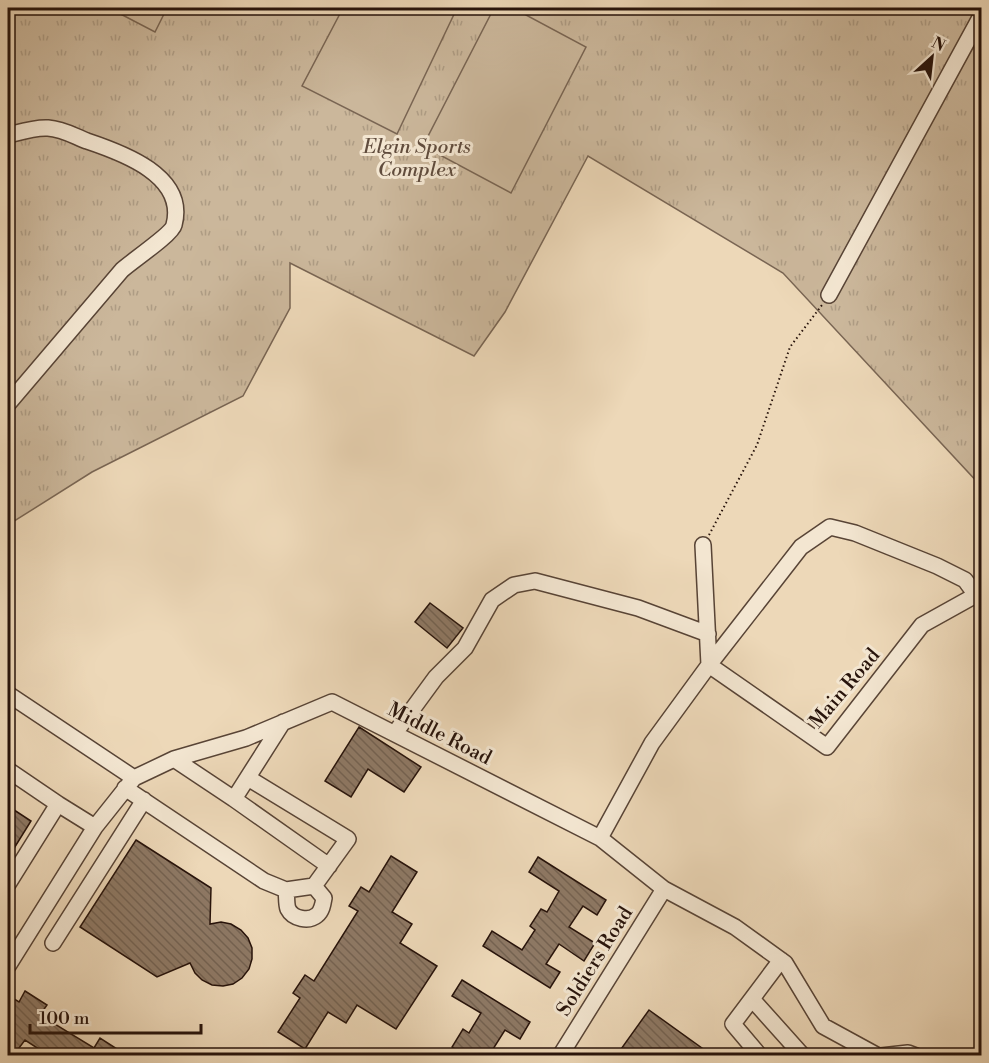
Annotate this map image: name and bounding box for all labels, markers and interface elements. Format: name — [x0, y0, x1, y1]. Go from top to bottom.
north arrow — [902, 27, 962, 87]
text: N — [928, 33, 949, 56]
park label: Elgin Sports Complex — [362, 135, 471, 183]
street label: Main Road — [804, 643, 886, 734]
street label: Middle Road — [383, 697, 496, 772]
street label: Soldiers Road — [552, 902, 639, 1021]
scale bar — [30, 997, 201, 1035]
text: 100 m — [39, 1007, 90, 1030]

